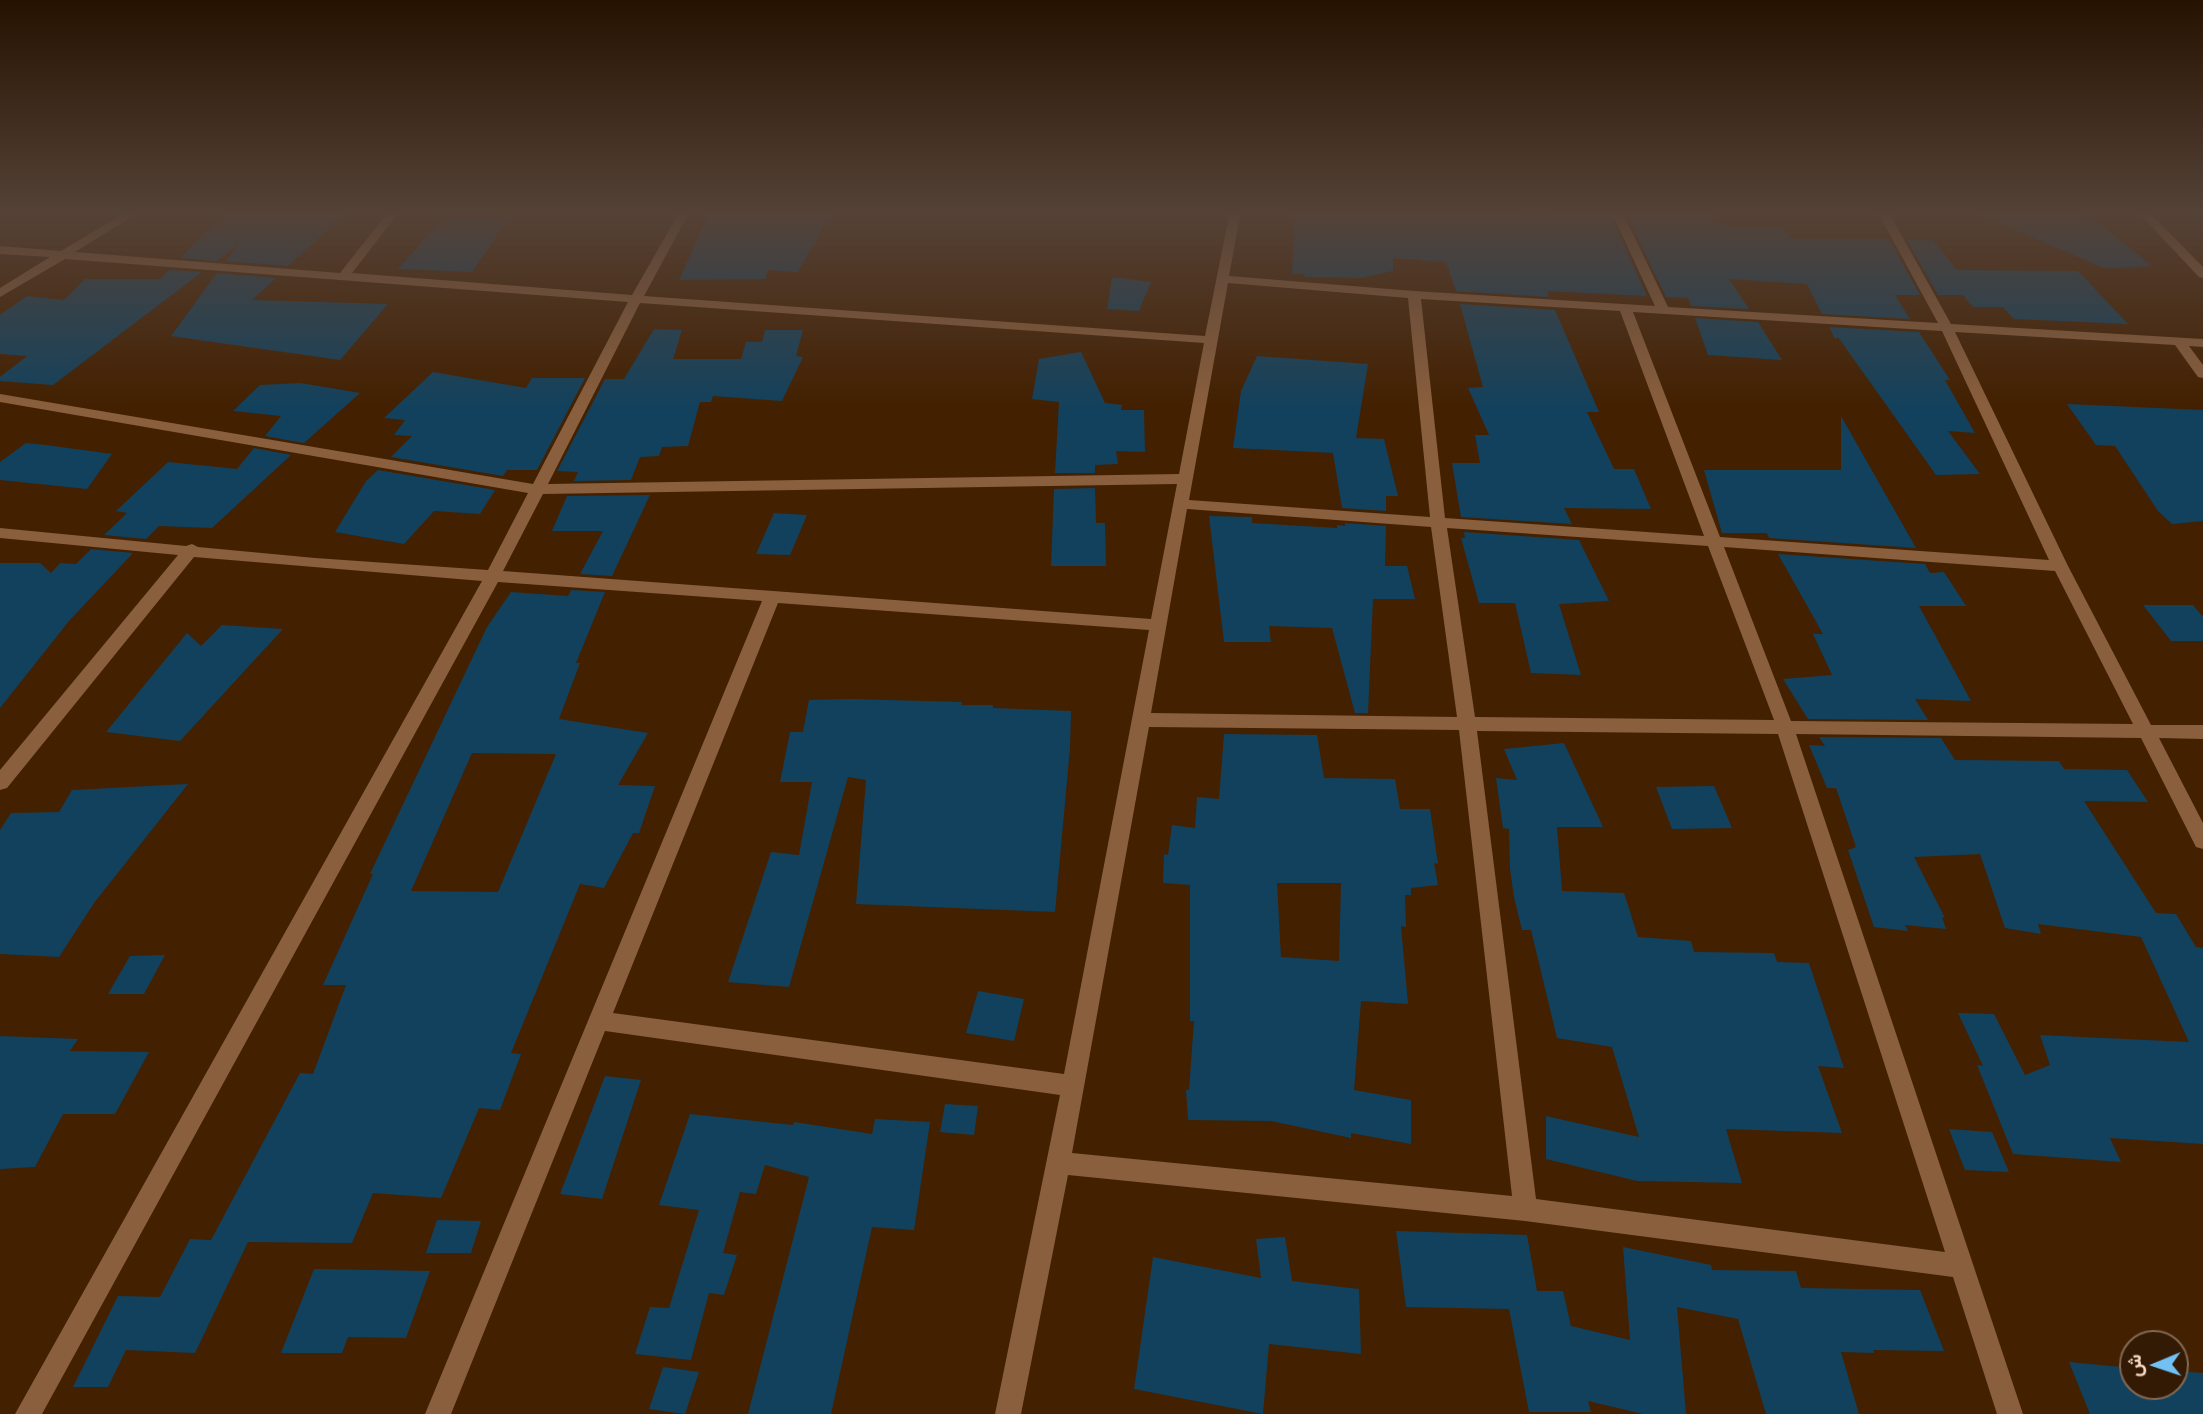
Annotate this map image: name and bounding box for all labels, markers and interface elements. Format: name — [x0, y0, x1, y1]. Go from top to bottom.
north arrow — [2119, 1330, 2189, 1400]
text: ش — [2123, 1354, 2146, 1377]

